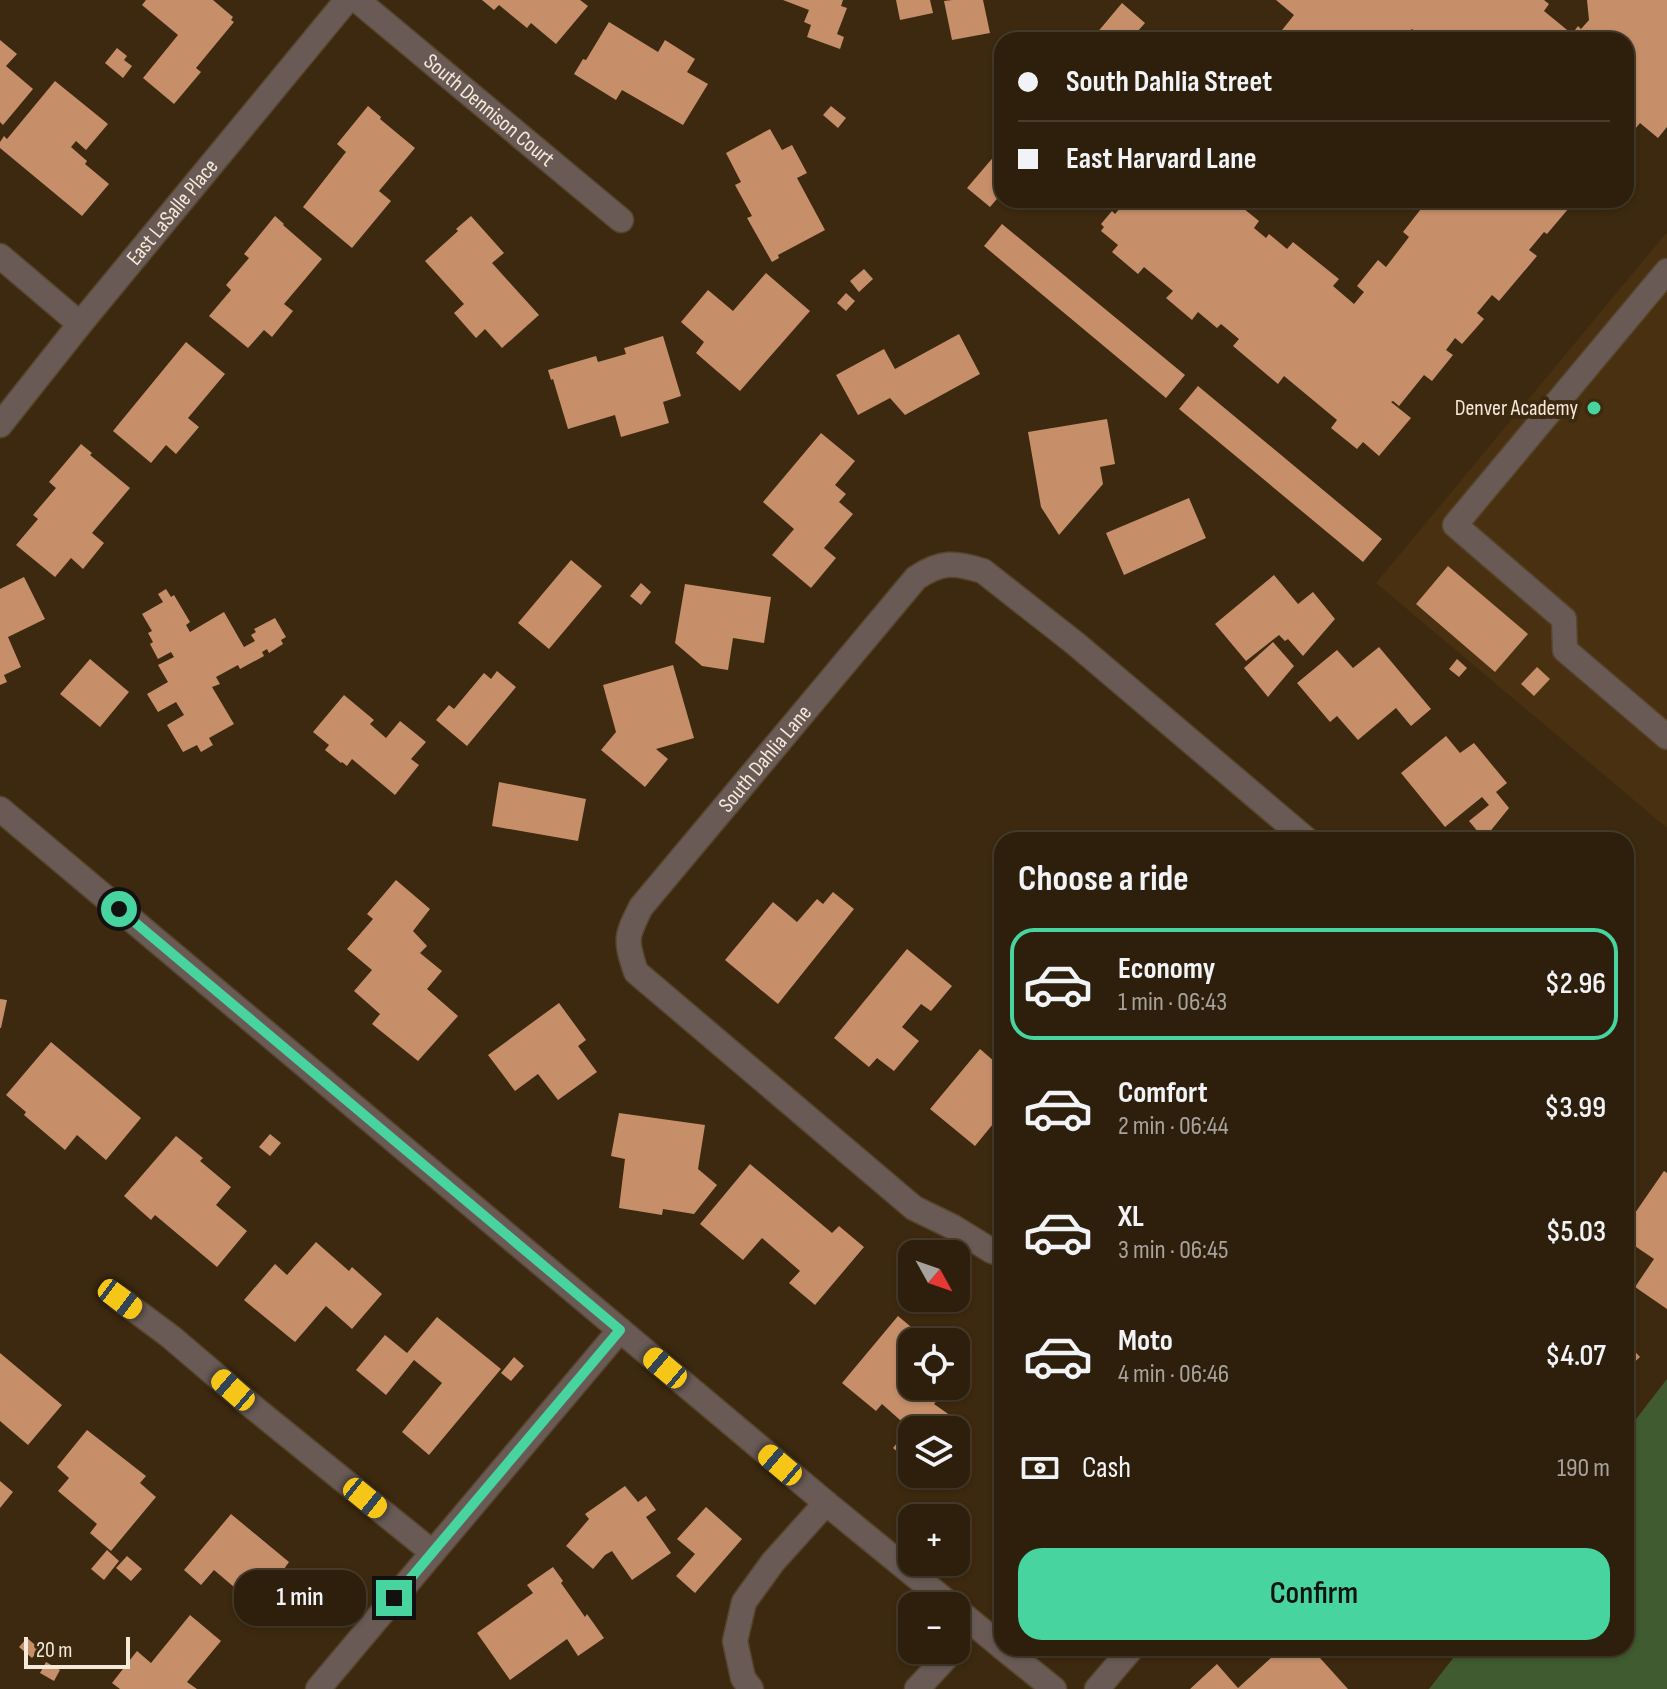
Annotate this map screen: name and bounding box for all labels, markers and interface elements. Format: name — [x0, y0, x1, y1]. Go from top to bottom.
street label: South Dennison Court — [418, 48, 560, 173]
text: South Dahlia Street — [1066, 64, 1272, 100]
text: East Harvard Lane — [1066, 141, 1256, 177]
street label: East LaSalle Place — [121, 153, 224, 271]
place label: Denver Academy — [1455, 395, 1578, 422]
marker: Denver Academy — [1585, 399, 1603, 417]
street label: South Dahlia Lane — [712, 700, 817, 818]
text: Choose a ride — [1018, 858, 1189, 901]
route start — [101, 891, 137, 927]
icon: car — [1022, 948, 1094, 1020]
text: Economy — [1118, 951, 1215, 987]
text: $2.96 — [1545, 966, 1606, 1002]
text: 1 min · 06:43 — [1118, 987, 1227, 1018]
icon: car — [1022, 1072, 1094, 1144]
text: Comfort — [1118, 1075, 1208, 1111]
text: $3.99 — [1544, 1090, 1606, 1126]
text: 2 min · 06:44 — [1118, 1111, 1229, 1142]
icon: car — [1022, 1196, 1094, 1268]
text: XL — [1118, 1199, 1144, 1235]
text: $5.03 — [1546, 1214, 1606, 1250]
text: 3 min · 06:45 — [1118, 1235, 1228, 1266]
north arrow — [898, 1240, 970, 1312]
map controls — [898, 1240, 970, 1664]
car — [94, 1275, 146, 1323]
icon: car — [1022, 1320, 1094, 1392]
text: Moto — [1118, 1323, 1173, 1359]
button: locate — [898, 1328, 970, 1400]
text: $4.07 — [1545, 1338, 1606, 1374]
car — [639, 1343, 691, 1393]
text: 4 min · 06:46 — [1118, 1359, 1229, 1390]
car — [207, 1365, 259, 1415]
button: layers — [898, 1416, 970, 1488]
car — [754, 1440, 806, 1490]
icon: cash — [1018, 1446, 1062, 1490]
text: Cash — [1082, 1450, 1131, 1486]
text: 190 m — [1557, 1453, 1610, 1484]
car — [339, 1474, 391, 1522]
button: + — [898, 1504, 970, 1576]
button: Confirm — [1018, 1548, 1610, 1640]
callout: 1 min — [234, 1570, 366, 1626]
route end — [376, 1580, 412, 1616]
text: 1 min — [276, 1582, 324, 1613]
button: − — [898, 1592, 970, 1664]
scale bar — [24, 1633, 130, 1669]
text: 20 m — [36, 1637, 73, 1664]

